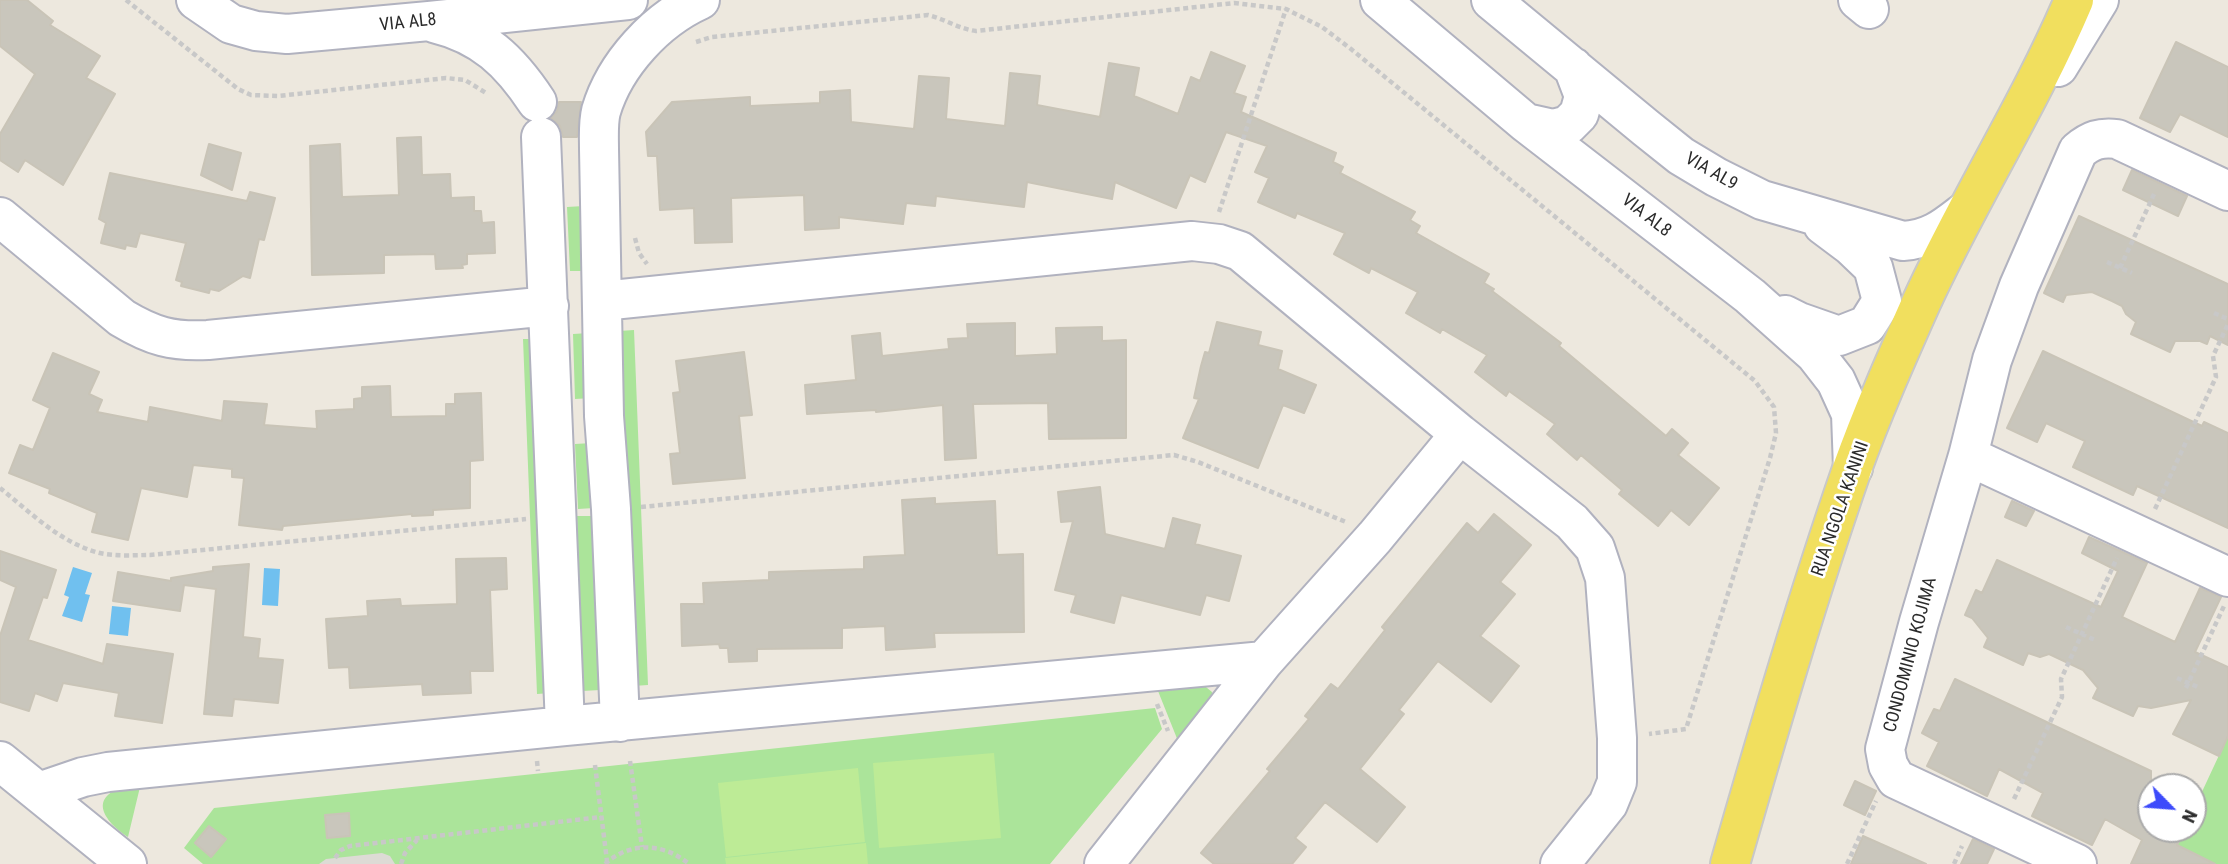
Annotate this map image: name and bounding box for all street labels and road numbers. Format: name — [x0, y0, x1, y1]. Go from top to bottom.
street label: VIA AL8 — [378, 9, 438, 37]
street label: VIA AL9 — [1681, 148, 1741, 196]
street label: VIA AL8 — [1617, 190, 1675, 242]
street label: RUA NGOLA KANINI — [1808, 439, 1874, 579]
street label: CONDOMINIO KOJIMA — [1880, 575, 1942, 735]

